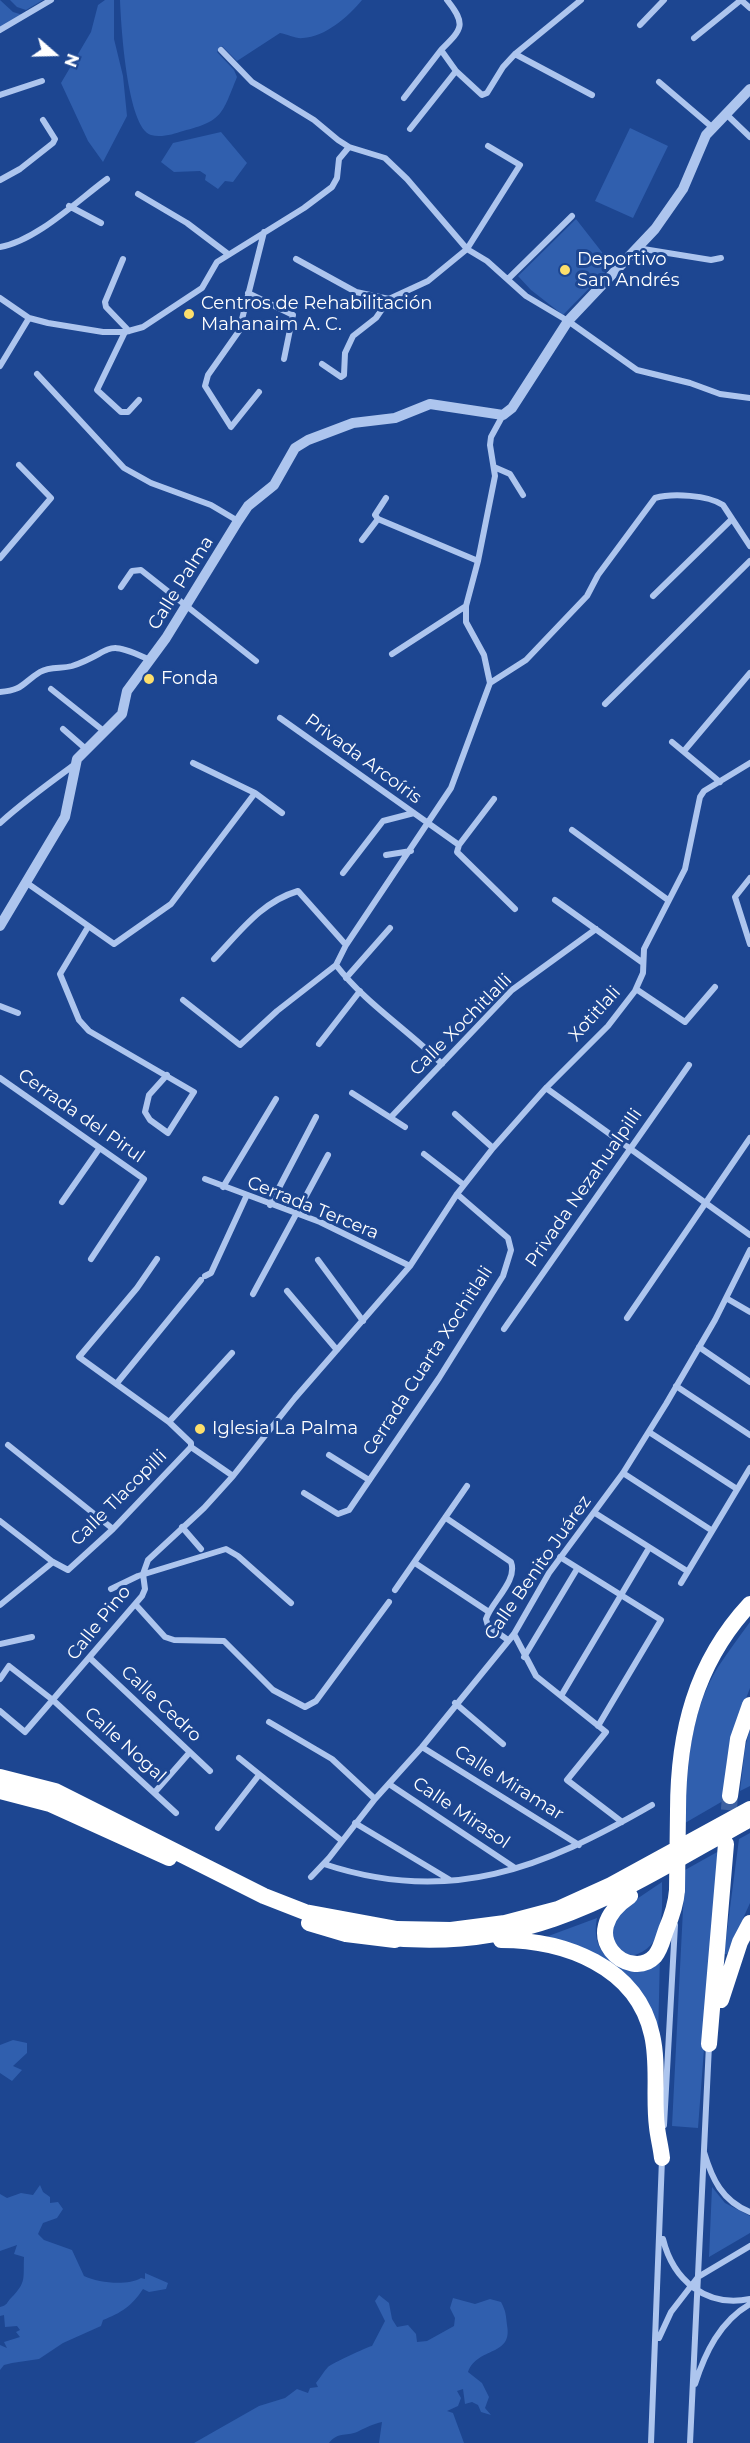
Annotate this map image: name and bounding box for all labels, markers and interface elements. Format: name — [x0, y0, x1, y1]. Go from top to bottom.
north arrow — [24, 24, 84, 84]
text: N — [60, 51, 83, 70]
place label: Deportivo San Andrés — [577, 249, 679, 292]
marker: Deportivo San Andrés — [558, 263, 572, 277]
place label: Centros de Rehabilitación Mahanaim A. C. — [201, 293, 432, 336]
marker: Centros de Rehabilitación Mahanaim A. C. — [182, 307, 196, 321]
street label: Calle Palma — [144, 532, 218, 634]
place label: Fonda — [161, 668, 218, 690]
marker: Fonda — [142, 672, 156, 686]
street label: Privada Arcoíris — [301, 709, 425, 809]
street label: Calle Xochitlalli — [406, 970, 516, 1080]
street label: Xotitlali — [565, 982, 625, 1046]
street label: Cerrada del Pirul — [14, 1064, 148, 1168]
street label: Privada Nezahualpilli — [521, 1105, 647, 1271]
street label: Cerrada Tercera — [244, 1172, 382, 1244]
street label: Cerrada Cuarta Xochitlali — [359, 1262, 497, 1460]
place label: Iglesia La Palma — [212, 1418, 358, 1440]
marker: Iglesia La Palma — [193, 1422, 207, 1436]
street label: Calle Tlacopilli — [66, 1445, 172, 1551]
street label: Calle Benito Juárez — [480, 1492, 596, 1644]
street label: Calle Pino — [62, 1581, 136, 1665]
street label: Calle Cedro — [116, 1661, 206, 1747]
street label: Calle Nogal — [80, 1703, 170, 1787]
street label: Calle Miramar — [450, 1741, 568, 1825]
street label: Calle Mirasol — [408, 1773, 514, 1853]

